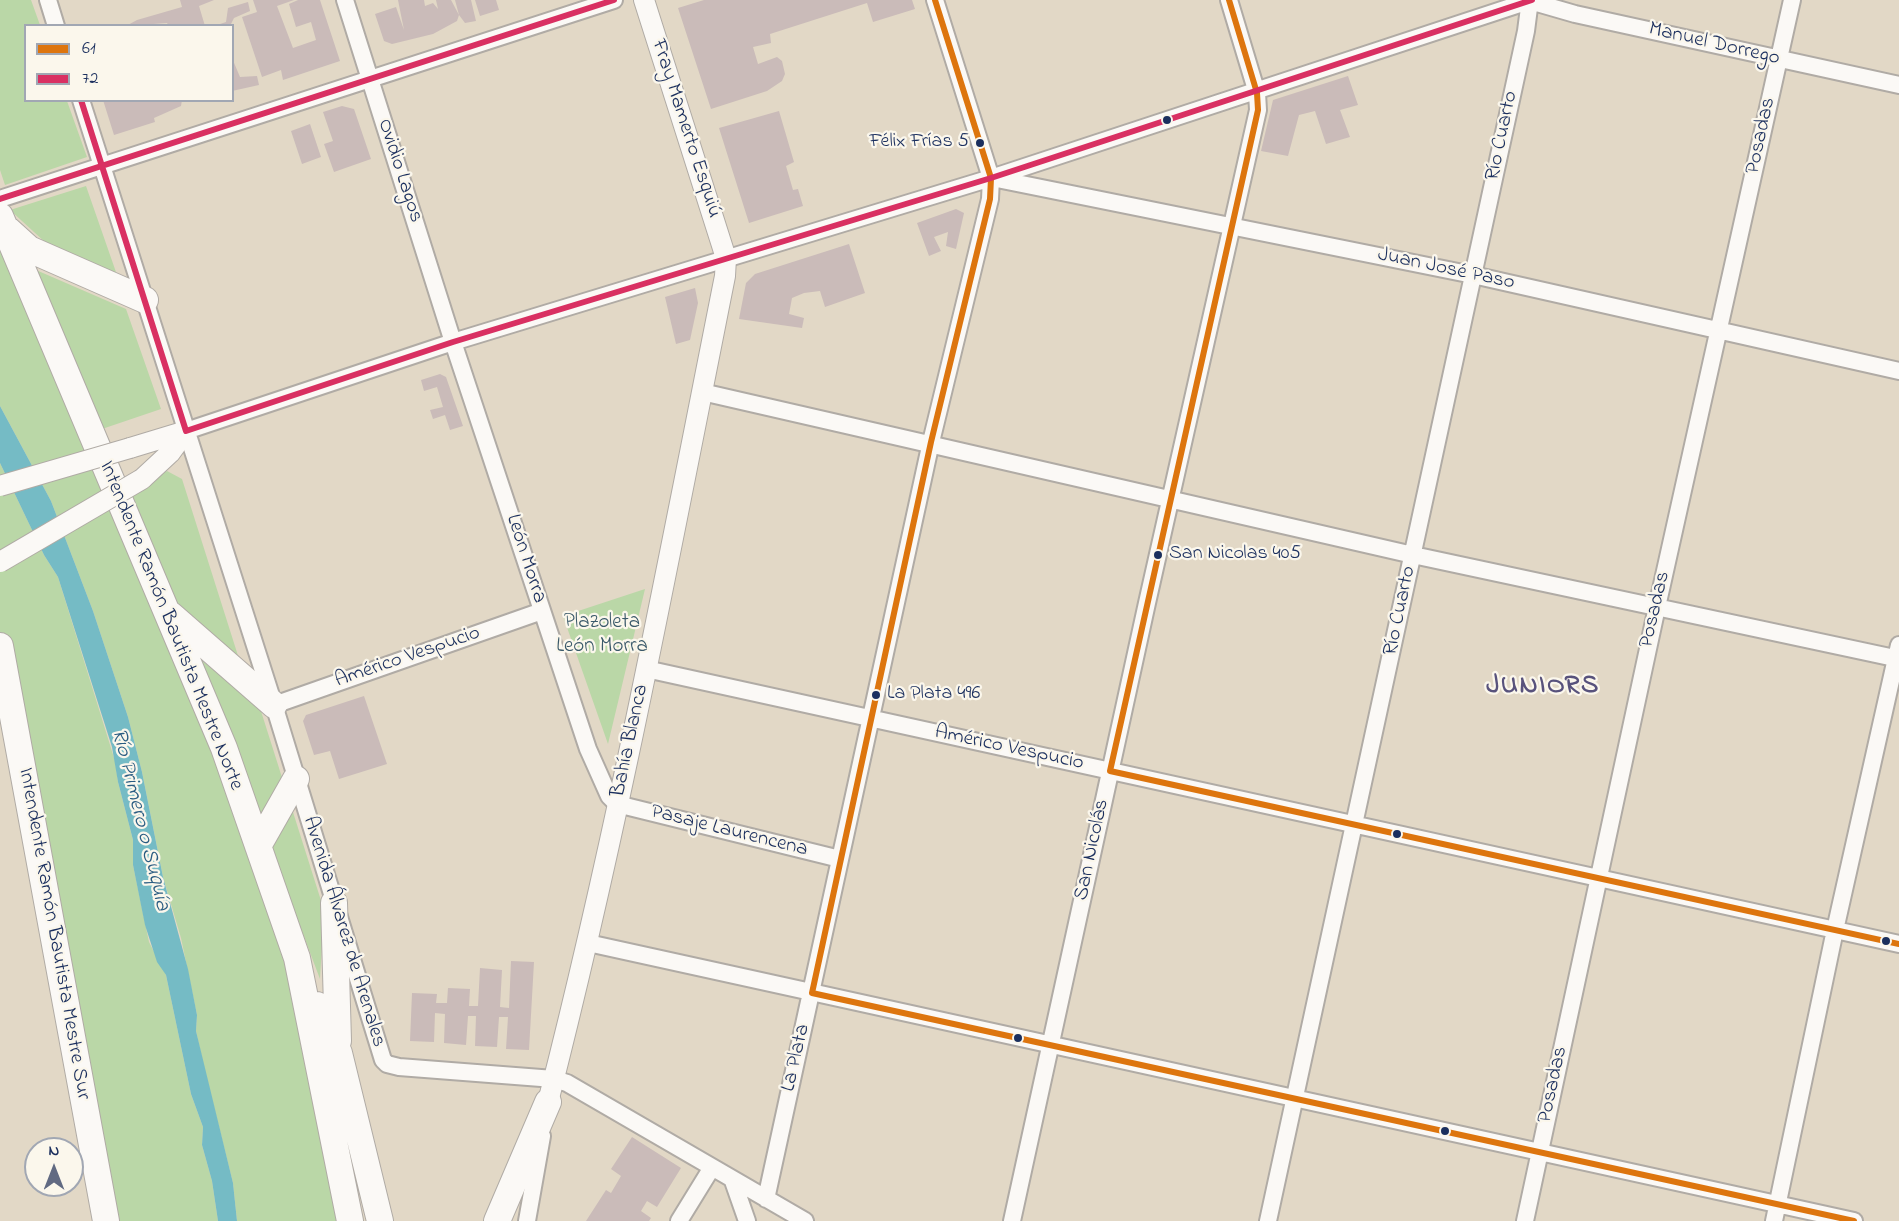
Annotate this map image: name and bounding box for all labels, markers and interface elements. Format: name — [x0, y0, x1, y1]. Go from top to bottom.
street label: Manuel Dorrego — [1646, 18, 1782, 72]
legend — [24, 24, 234, 102]
text: 61 — [82, 36, 96, 62]
street label: Fray Mamerto Esquiú — [644, 37, 726, 221]
text: 72 — [82, 66, 98, 92]
street label: Río Cuarto — [1481, 89, 1525, 183]
street label: Posadas — [1742, 95, 1782, 177]
unlabelled marker — [1161, 114, 1173, 126]
street label: Ovidio Lagos — [370, 116, 428, 226]
place label: Félix Frías 5 — [869, 131, 969, 155]
marker: Félix Frías 5 — [974, 137, 986, 149]
street label: Juan José Paso — [1375, 243, 1517, 297]
street label: Intendente Ramón Bautista Mestre Norte — [92, 458, 248, 794]
street label: León Morra — [499, 511, 551, 607]
place label: San Nicolas 405 — [1169, 543, 1301, 567]
marker: San Nicolas 405 — [1152, 549, 1164, 561]
street label: Río Cuarto — [1379, 564, 1423, 658]
street label: Posadas — [1635, 569, 1677, 651]
park label: Plazoleta León Morra — [556, 611, 648, 661]
street label: Américo Vespucio — [332, 621, 484, 695]
district label: JUNIORS — [1486, 672, 1600, 704]
street label: Bahía Blanca — [607, 682, 655, 800]
place label: La Plata 496 — [887, 683, 980, 707]
marker: La Plata 496 — [870, 689, 882, 701]
street label: Américo Vespucio — [932, 721, 1086, 777]
water label: Río Primero o Suquía — [104, 726, 174, 914]
street label: Intendente Ramón Bautista Mestre Sur — [11, 766, 95, 1102]
street label: San Nicolás — [1070, 797, 1116, 903]
street label: Pasaje Laurencena — [648, 800, 810, 864]
street label: Avenida Álvarez de Arenales — [296, 814, 390, 1050]
unlabelled marker — [1391, 828, 1403, 840]
unlabelled marker — [1880, 935, 1892, 947]
street label: La Plata — [777, 1022, 817, 1094]
unlabelled marker — [1012, 1032, 1024, 1044]
street label: Posadas — [1534, 1044, 1574, 1126]
unlabelled marker — [1439, 1125, 1451, 1137]
north arrow — [24, 1137, 84, 1197]
text: N — [49, 1139, 59, 1163]

